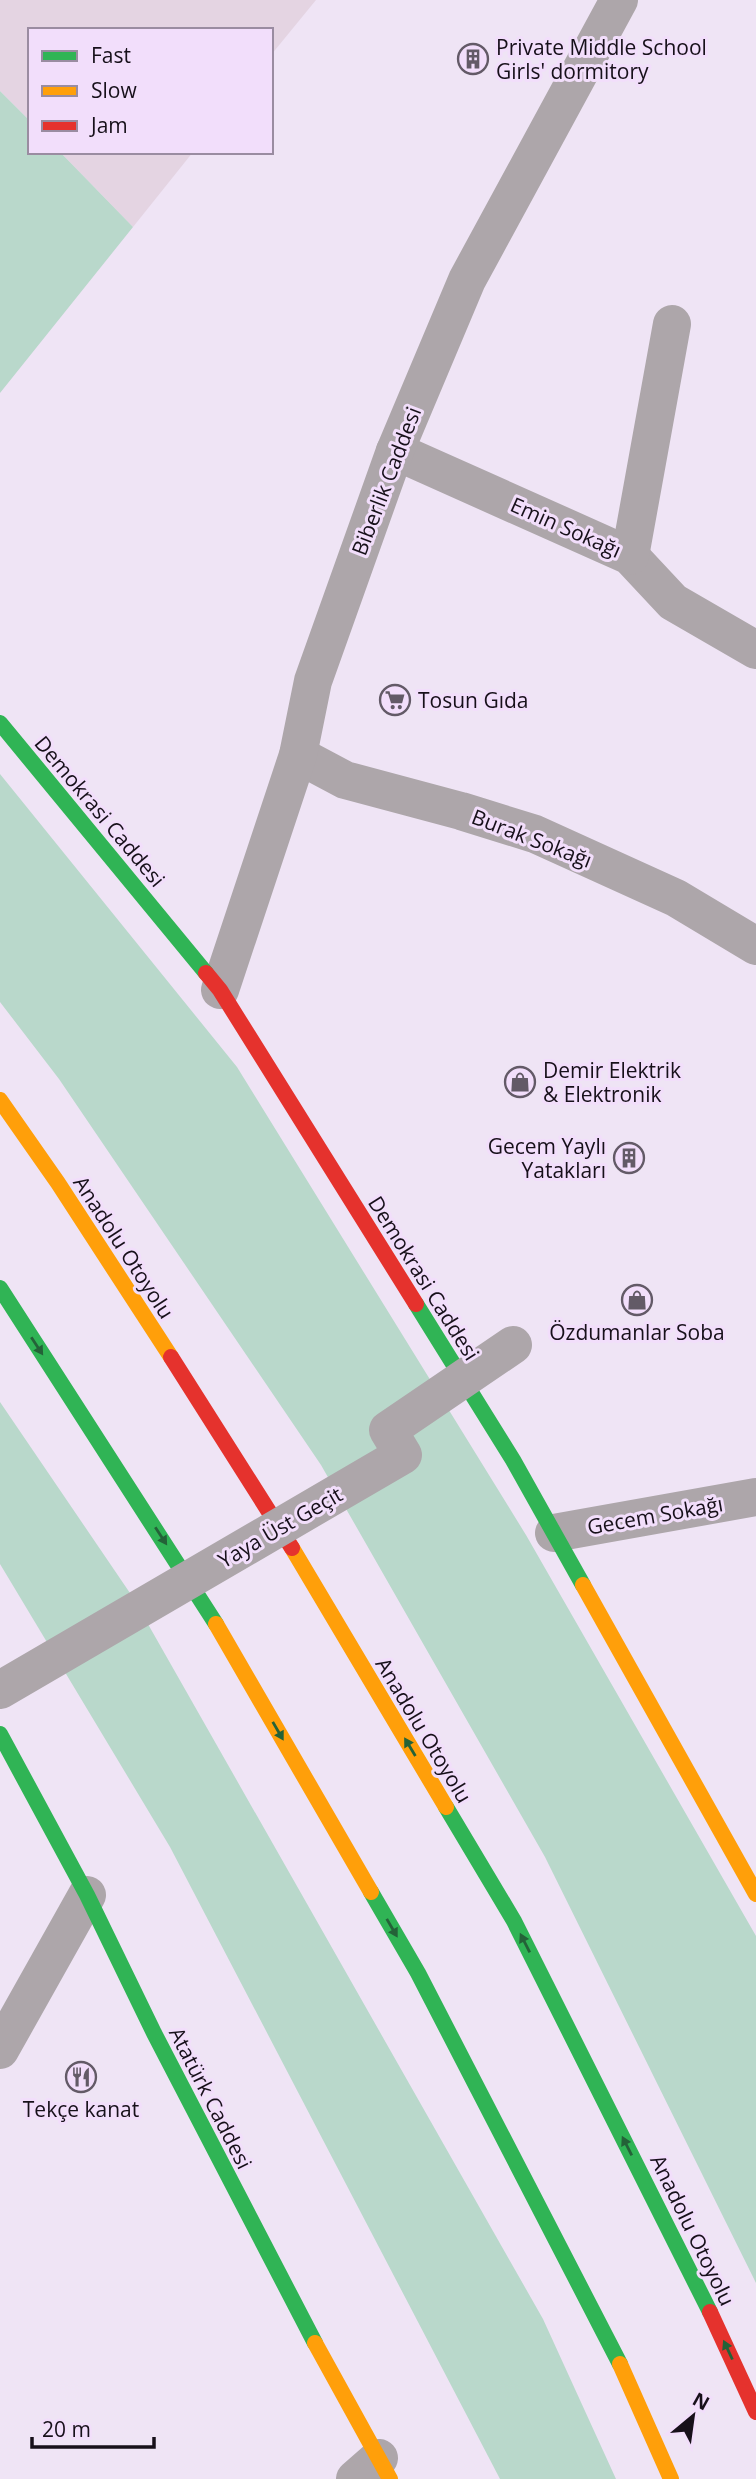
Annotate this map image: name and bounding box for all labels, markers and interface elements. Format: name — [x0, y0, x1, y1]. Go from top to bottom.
legend — [28, 28, 273, 154]
place label: Private Middle School Girls' dormitory — [496, 33, 707, 85]
text: Fast — [91, 41, 131, 69]
building icon: Private Middle School Girls' dormitory — [456, 42, 490, 76]
text: Slow — [91, 76, 137, 104]
text: Jam — [89, 111, 128, 139]
street label: Biberlik Caddesi — [345, 403, 427, 559]
street label: Emin Sokağı — [506, 490, 626, 564]
supermarket icon: Tosun Gıda — [378, 683, 412, 717]
place label: Tosun Gıda — [418, 686, 529, 714]
street label: Demokrasi Caddesi — [29, 730, 171, 892]
street label: Burak Sokağı — [468, 802, 596, 874]
place label: Demir Elektrik & Elektronik — [543, 1056, 681, 1108]
shop icon: Demir Elektrik & Elektronik — [503, 1065, 537, 1099]
place label: Gecem Yaylı Yatakları — [488, 1132, 606, 1184]
building icon: Gecem Yaylı Yatakları — [612, 1141, 646, 1175]
street label: Anadolu Otoyolu — [67, 1170, 181, 1324]
street label: Demokrasi Caddesi — [362, 1191, 486, 1365]
shop icon: Özdumanlar Soba — [620, 1283, 654, 1317]
place label: Özdumanlar Soba — [549, 1318, 725, 1346]
one-way arrow — [30, 1336, 43, 1355]
street label: Yaya Üst Geçit — [213, 1480, 347, 1574]
street label: Gecem Sokağı — [585, 1489, 725, 1541]
one-way arrow — [154, 1527, 167, 1546]
street label: Anadolu Otoyolu — [370, 1652, 478, 1808]
one-way arrow — [272, 1721, 284, 1741]
one-way arrow — [403, 1737, 416, 1756]
one-way arrow — [386, 1918, 398, 1938]
one-way arrow — [519, 1933, 530, 1953]
street label: Atatürk Caddesi — [163, 2022, 259, 2174]
restaurant icon: Tekçe kanat — [64, 2060, 98, 2094]
place label: Tekçe kanat — [23, 2095, 139, 2123]
one-way arrow — [622, 2136, 633, 2156]
street label: Anadolu Otoyolu — [644, 2150, 742, 2310]
one-way arrow — [722, 2340, 734, 2360]
north arrow — [658, 2381, 728, 2451]
text: N — [688, 2386, 714, 2416]
scale bar — [32, 2406, 154, 2450]
text: 20 m — [42, 2415, 91, 2443]

